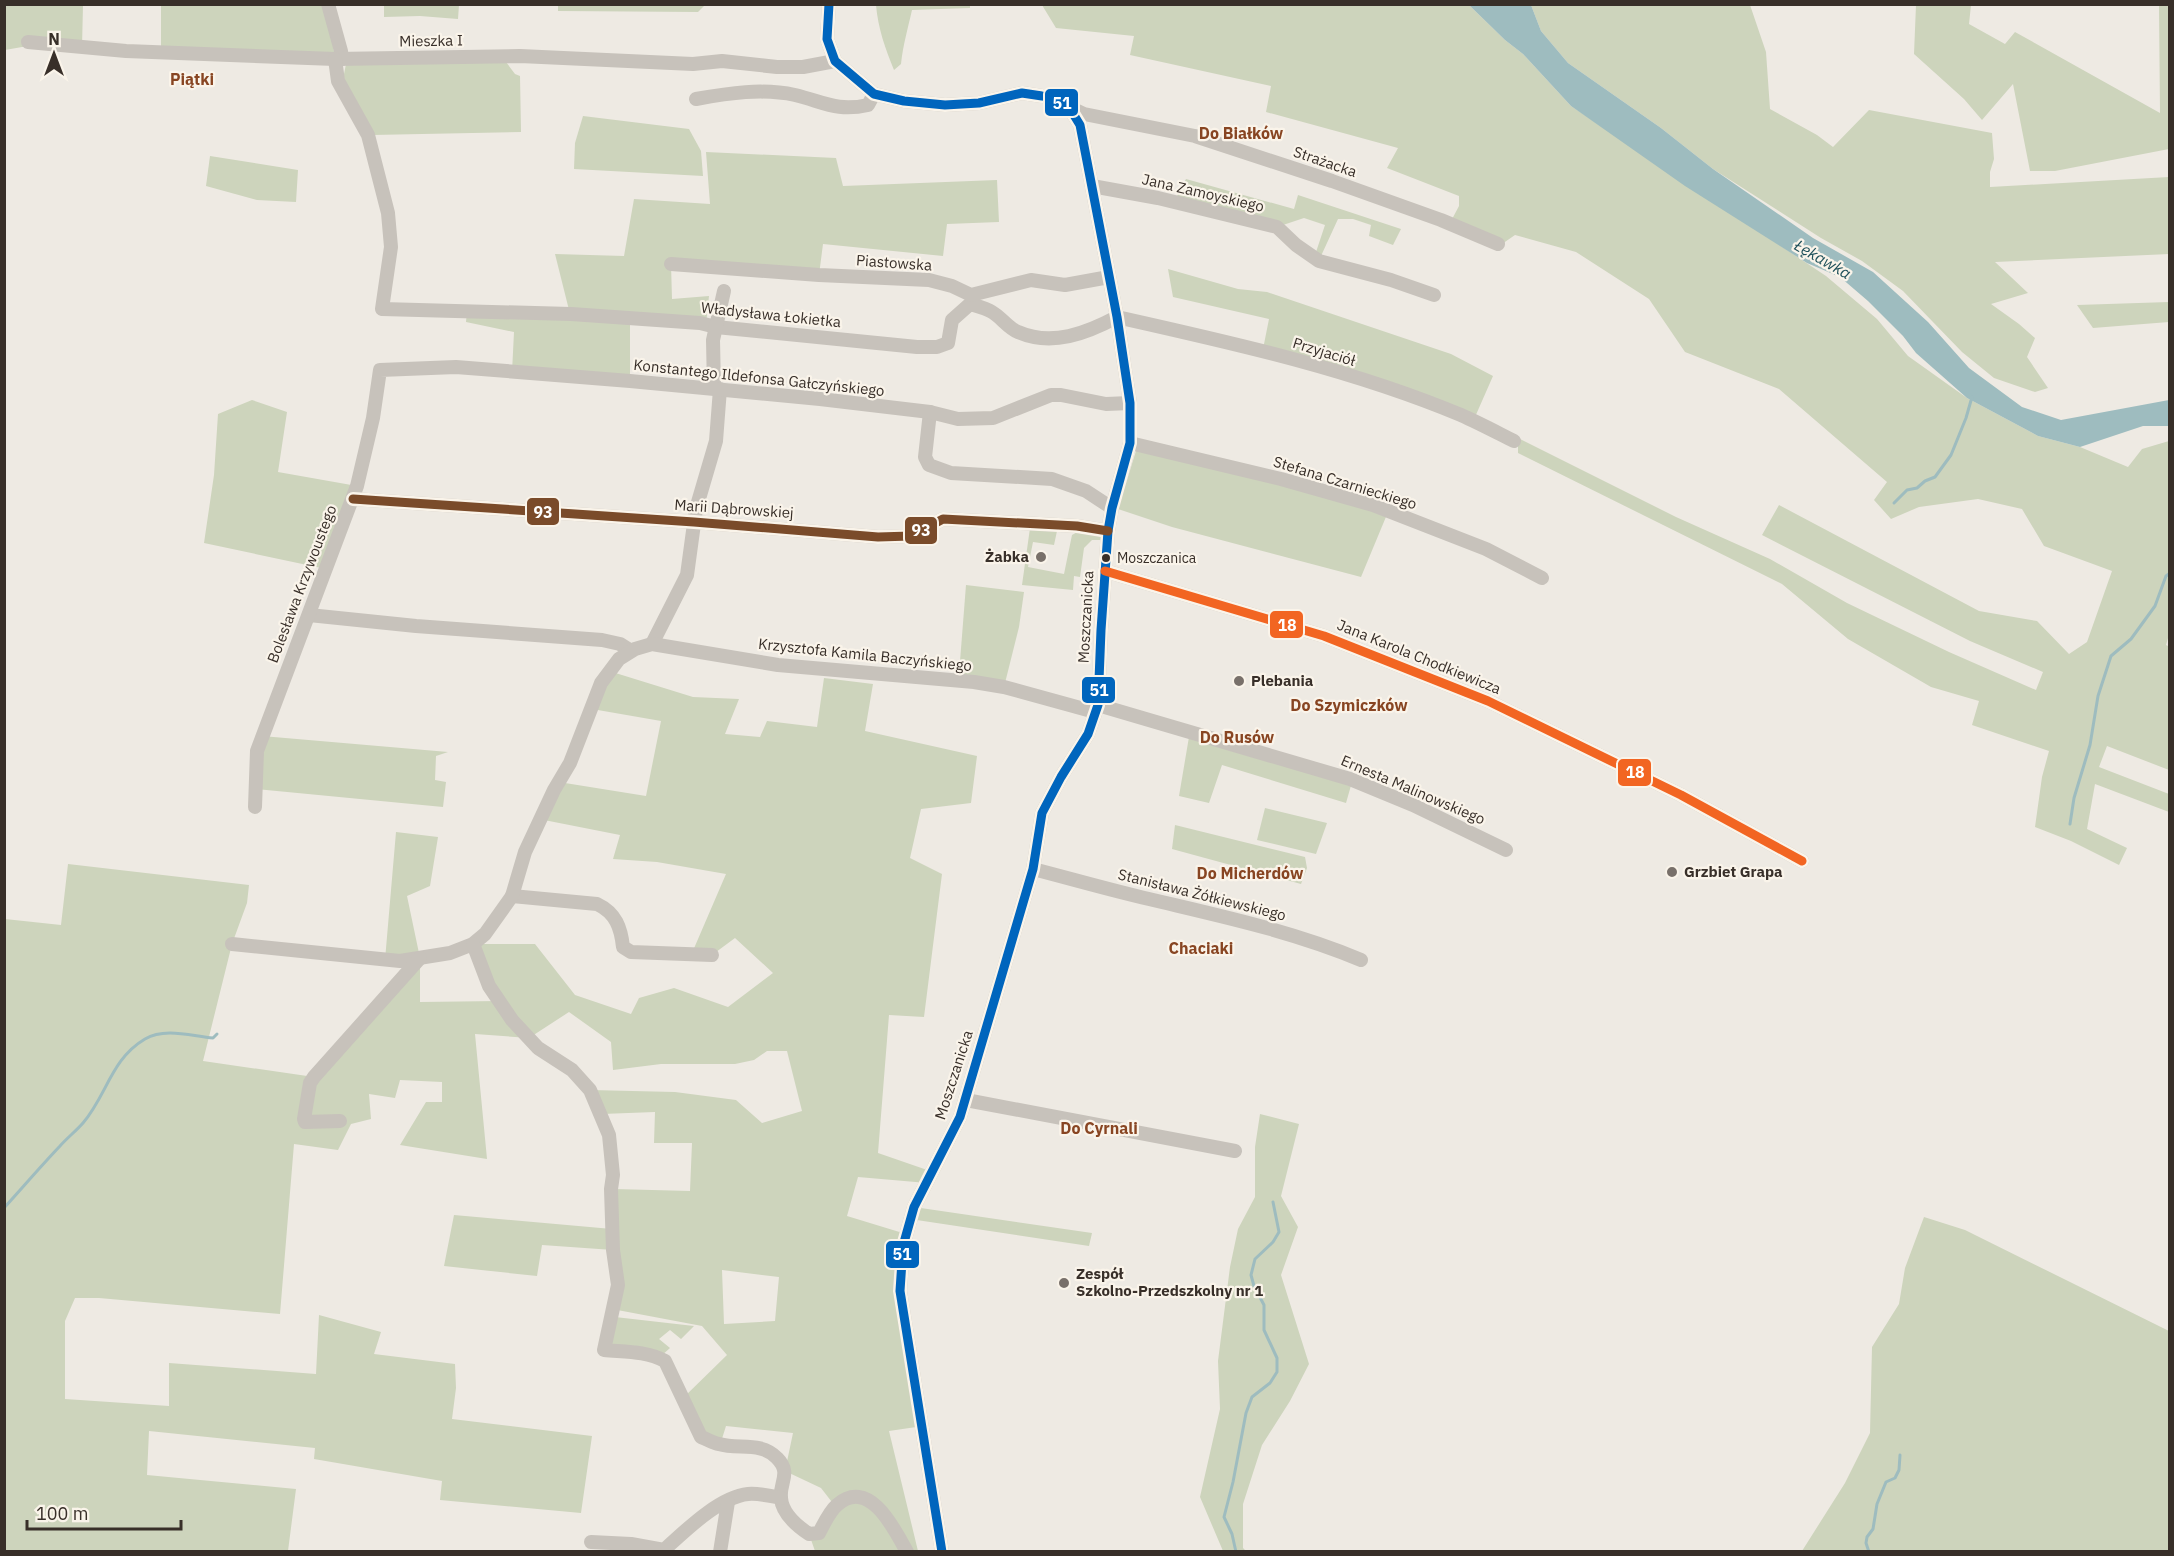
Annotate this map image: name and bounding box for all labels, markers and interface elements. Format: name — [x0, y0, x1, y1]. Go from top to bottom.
north arrow — [24, 24, 84, 84]
text: N — [48, 29, 60, 49]
street label: Mieszka I — [399, 30, 463, 51]
district label: Piątki — [170, 69, 214, 89]
line badge: 51 — [1044, 88, 1079, 117]
text: 51 — [1052, 93, 1072, 113]
district label: Do Białków — [1199, 123, 1284, 143]
street label: Strażacka — [1291, 142, 1359, 181]
street label: Jana Zamoyskiego — [1140, 169, 1266, 216]
water label: Łękawka — [1790, 234, 1855, 283]
street label: Piastowska — [855, 250, 933, 275]
street label: Władysława Łokietka — [700, 298, 842, 331]
street label: Przyjaciół — [1291, 333, 1359, 370]
street label: Konstantego Ildefonsa Gałczyńskiego — [633, 355, 886, 400]
street label: Stefana Czarnieckiego — [1271, 452, 1419, 513]
street label: Marii Dąbrowskiej — [674, 495, 794, 522]
line badge: 93 — [526, 497, 560, 526]
street label: Bolesława Krzywoustego — [263, 502, 340, 665]
text: 93 — [533, 502, 553, 522]
line badge: 93 — [904, 516, 938, 545]
text: 93 — [911, 520, 931, 540]
place label: Żabka — [985, 547, 1029, 566]
place label: Moszczanica — [1117, 549, 1197, 567]
marker: Żabka — [1034, 550, 1048, 564]
marker: Moszczanica — [1100, 552, 1112, 564]
street label: Moszczanicka — [1074, 570, 1097, 664]
line badge: 18 — [1269, 610, 1304, 639]
text: 18 — [1277, 615, 1297, 635]
street label: Jana Karola Chodkiewicza — [1334, 615, 1504, 698]
street label: Krzysztofa Kamila Baczyńskiego — [757, 634, 973, 675]
place label: Plebania — [1251, 671, 1314, 690]
marker: Plebania — [1232, 674, 1246, 688]
line badge: 51 — [1081, 676, 1116, 704]
text: 51 — [1089, 680, 1109, 700]
district label: Do Szymiczków — [1290, 695, 1408, 715]
district label: Do Rusów — [1200, 727, 1275, 747]
street label: Ernesta Malinowskiego — [1338, 751, 1488, 829]
line badge: 18 — [1617, 758, 1652, 787]
text: 18 — [1625, 762, 1645, 782]
place label: Grzbiet Grapa — [1684, 862, 1783, 881]
district label: Do Micherdów — [1197, 863, 1304, 883]
street label: Stanisława Żółkiewskiego — [1116, 864, 1288, 925]
marker: Grzbiet Grapa — [1665, 865, 1679, 879]
district label: Chaciaki — [1169, 938, 1233, 958]
street label: Moszczanicka — [930, 1028, 977, 1122]
district label: Do Cyrnali — [1060, 1118, 1138, 1138]
line badge: 51 — [885, 1240, 920, 1269]
text: 51 — [892, 1244, 912, 1264]
place label: Zespół Szkolno-Przedszkolny nr 1 — [1076, 1264, 1263, 1300]
marker: Zespół Szkolno-Przedszkolny nr 1 — [1057, 1276, 1071, 1290]
scale bar — [27, 1493, 182, 1531]
text: 100 m — [36, 1502, 88, 1525]

